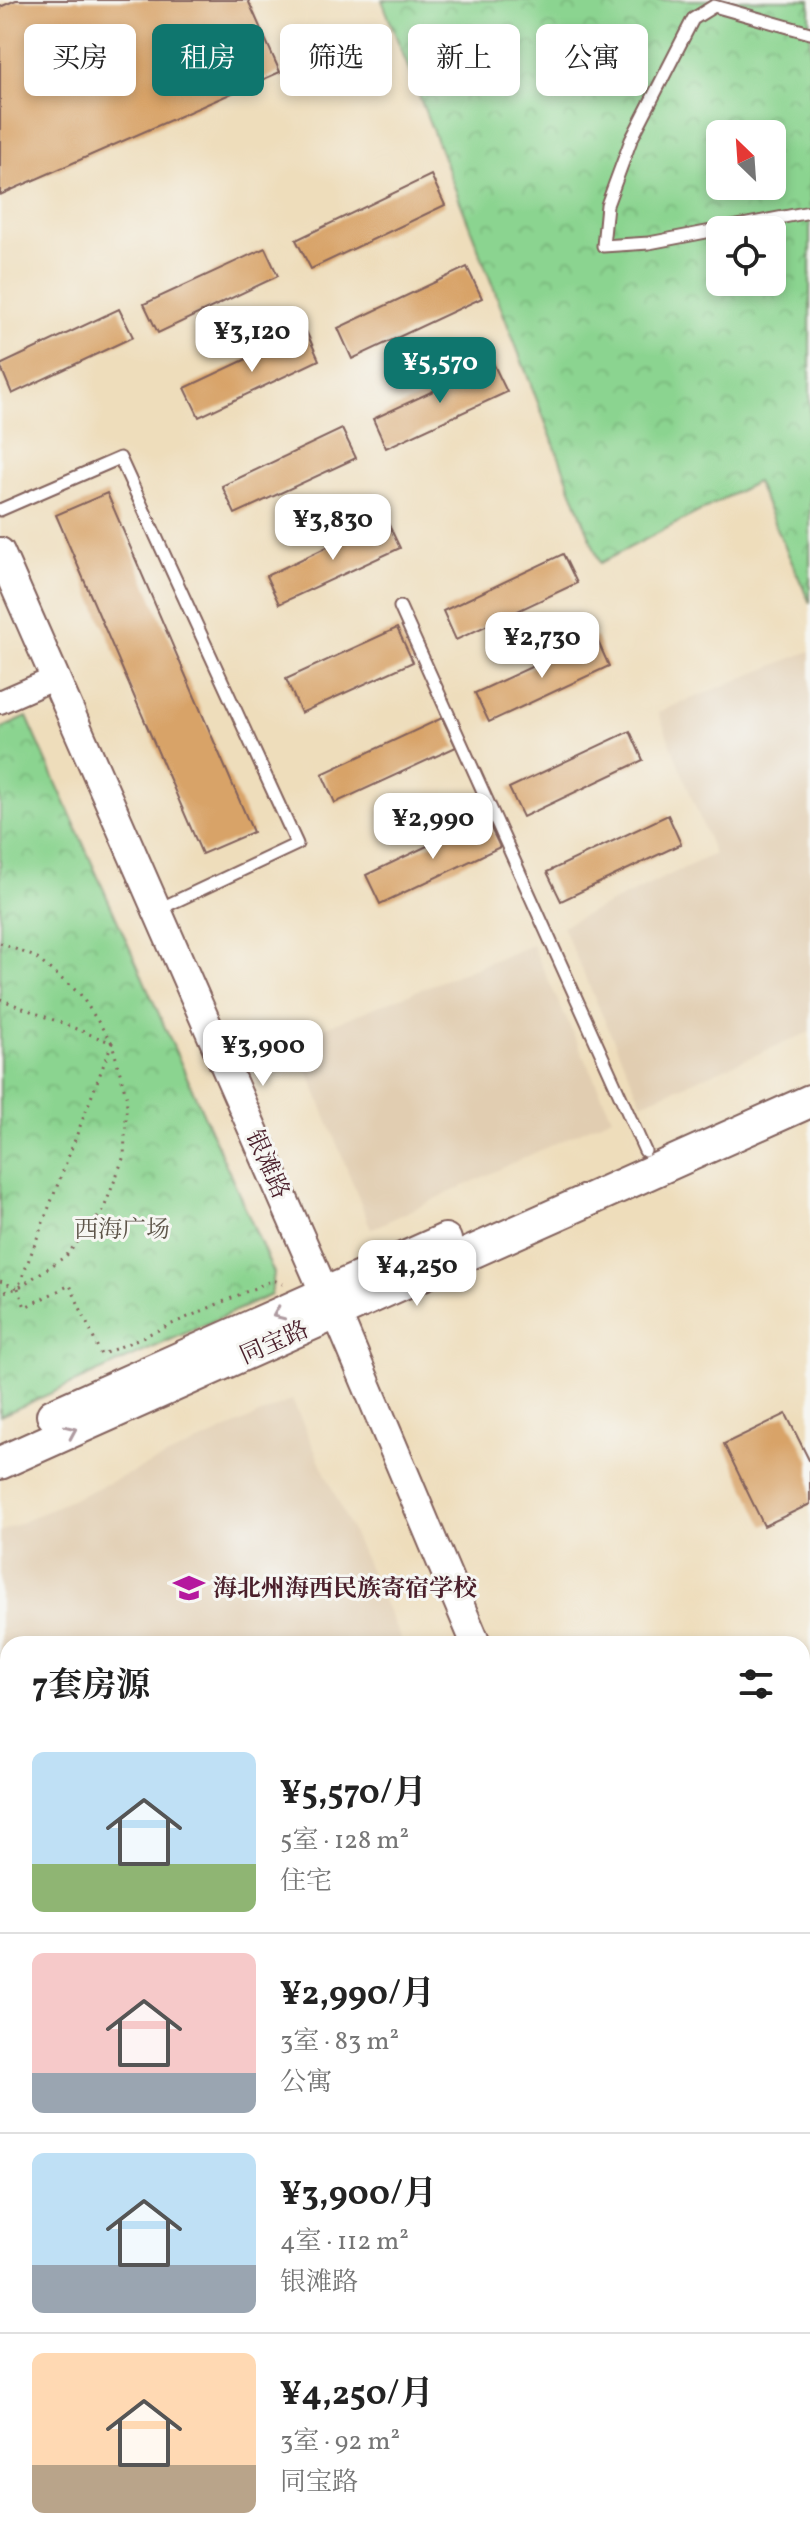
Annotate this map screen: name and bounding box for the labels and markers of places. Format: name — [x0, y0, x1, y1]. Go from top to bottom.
pin: ¥3,120 — [187, 306, 317, 374]
pin: ¥5,570 — [375, 337, 505, 405]
pin: ¥3,830 — [268, 494, 398, 562]
pin: ¥2,730 — [477, 612, 607, 680]
pin: ¥2,990 — [368, 793, 498, 861]
pin: ¥3,900 — [198, 1020, 328, 1088]
pin: ¥4,250 — [352, 1240, 482, 1308]
school or university icon: 海北州海西民族寄宿学校 — [172, 1571, 206, 1605]
place label: 海北州海西民族寄宿学校 — [213, 1573, 477, 1607]

